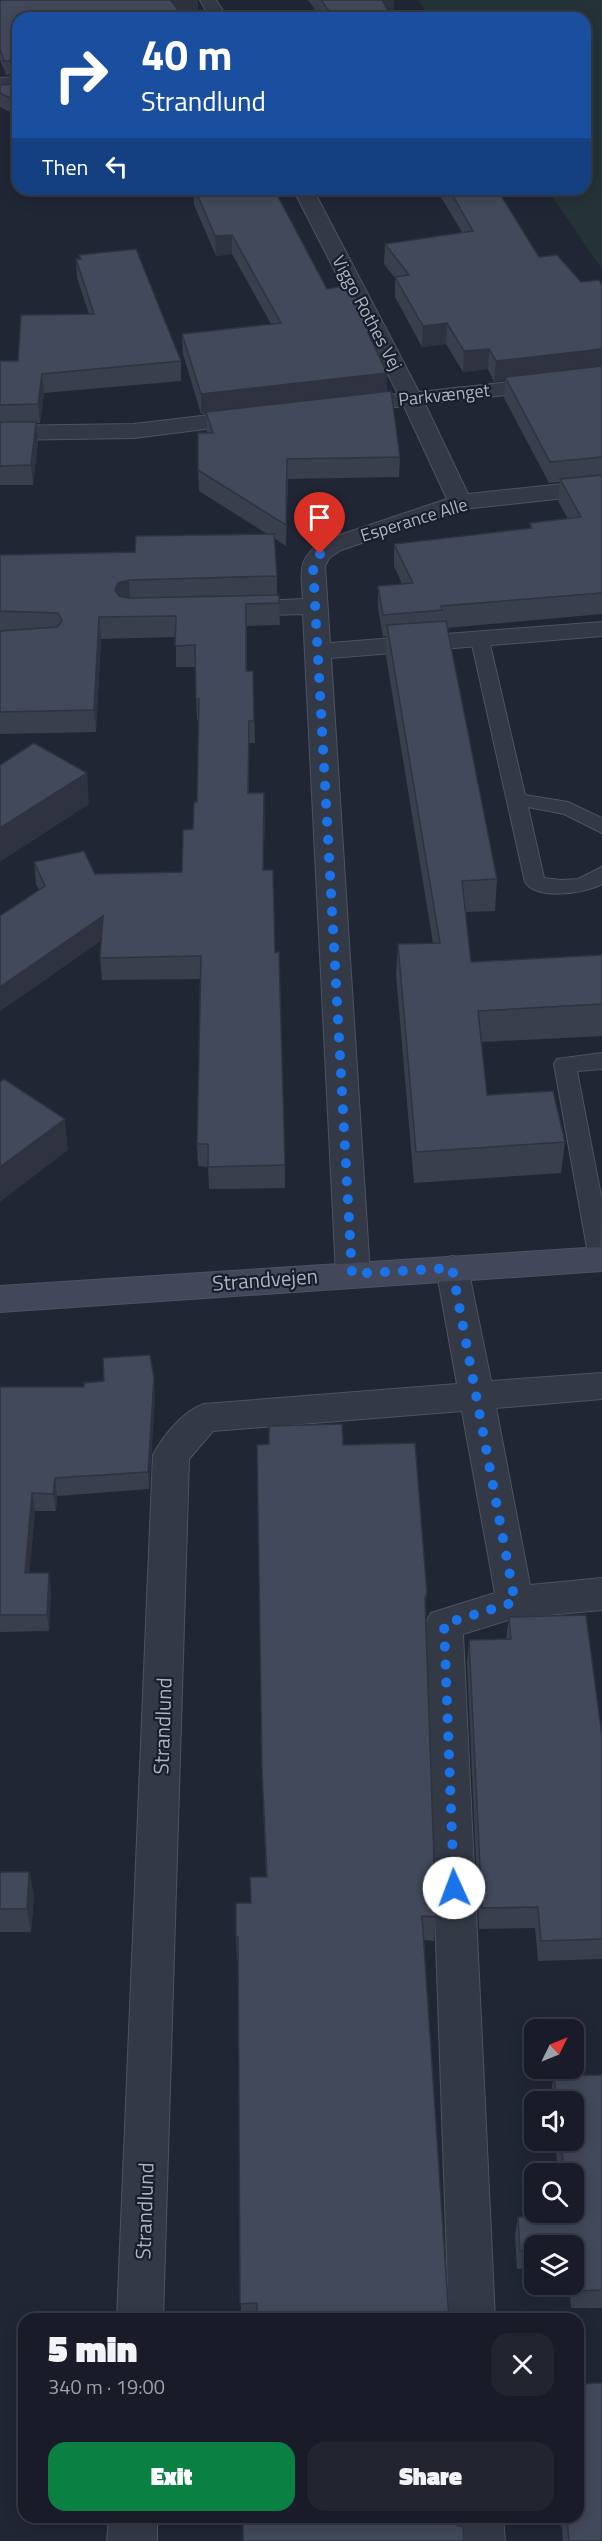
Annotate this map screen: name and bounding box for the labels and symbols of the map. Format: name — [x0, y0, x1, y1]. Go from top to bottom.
street label: Viggo Rothes Vej — [326, 250, 409, 375]
street label: Parkvænget — [397, 376, 492, 413]
street label: Esperance Alle — [357, 490, 471, 549]
pin — [294, 492, 345, 554]
street label: Strandvejen — [211, 1259, 319, 1299]
street label: Strandlund — [144, 1677, 180, 1775]
position arrow — [422, 1856, 486, 1920]
north arrow — [524, 2019, 584, 2079]
street label: Strandlund — [126, 2162, 162, 2260]

